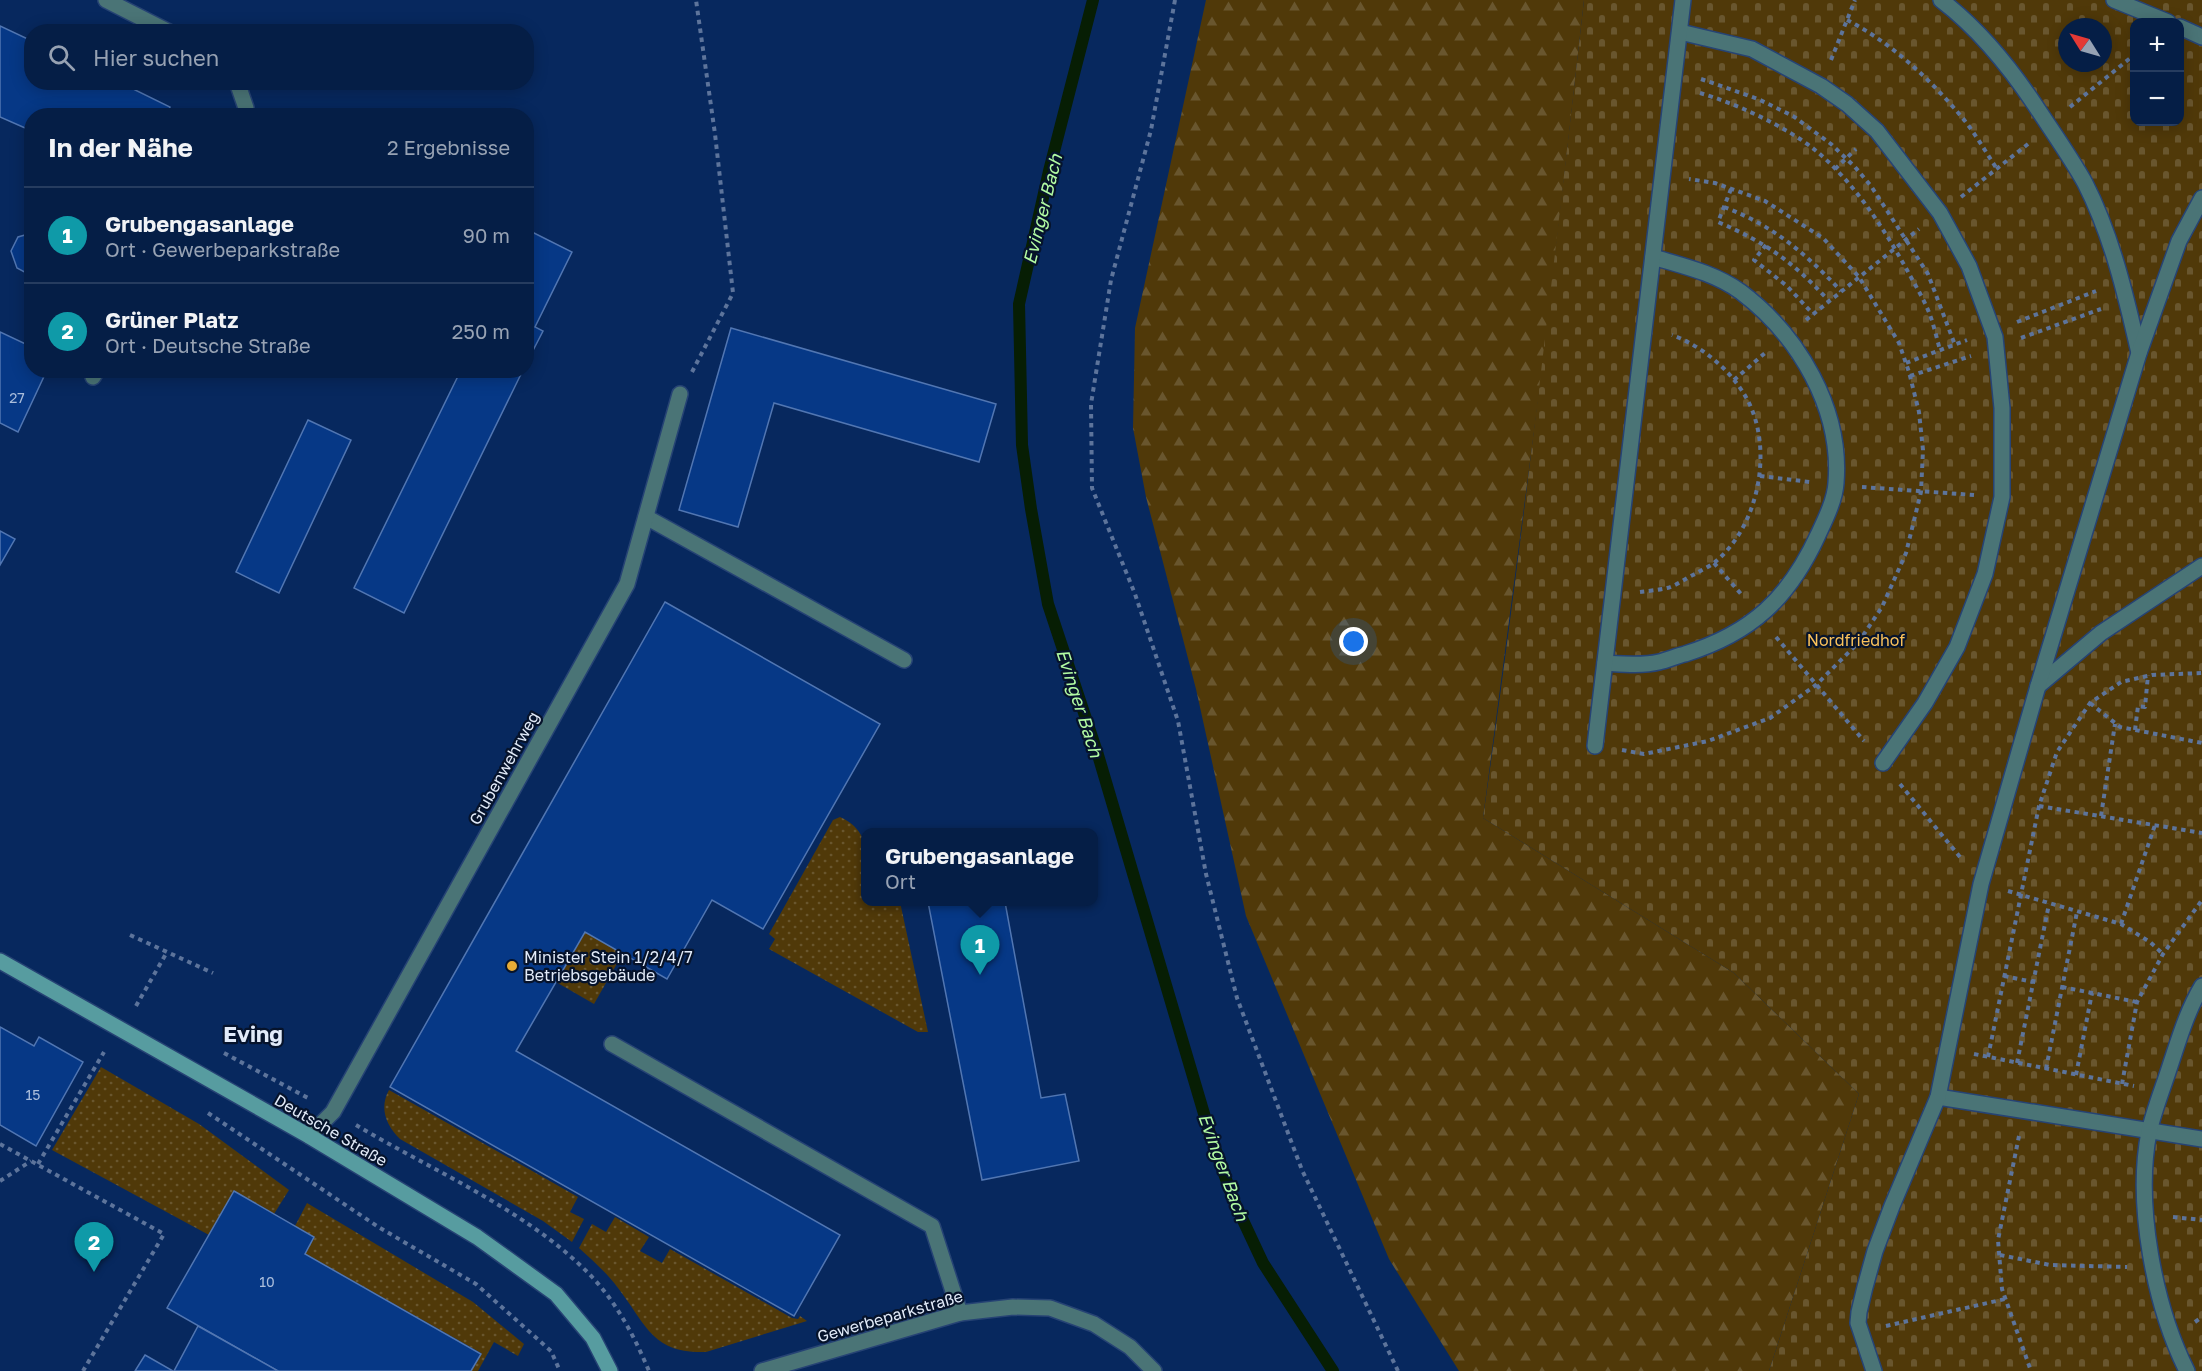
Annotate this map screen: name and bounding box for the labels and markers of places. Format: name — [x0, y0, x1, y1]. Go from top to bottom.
pin: 1 — [960, 926, 1000, 975]
place label: Minister Stein 1/2/4/7 Betriebsgebäude — [524, 947, 693, 985]
marker: Minister Stein 1/2/4/7 Betriebsgebäude — [505, 959, 519, 973]
pin: 2 — [74, 1222, 113, 1272]

